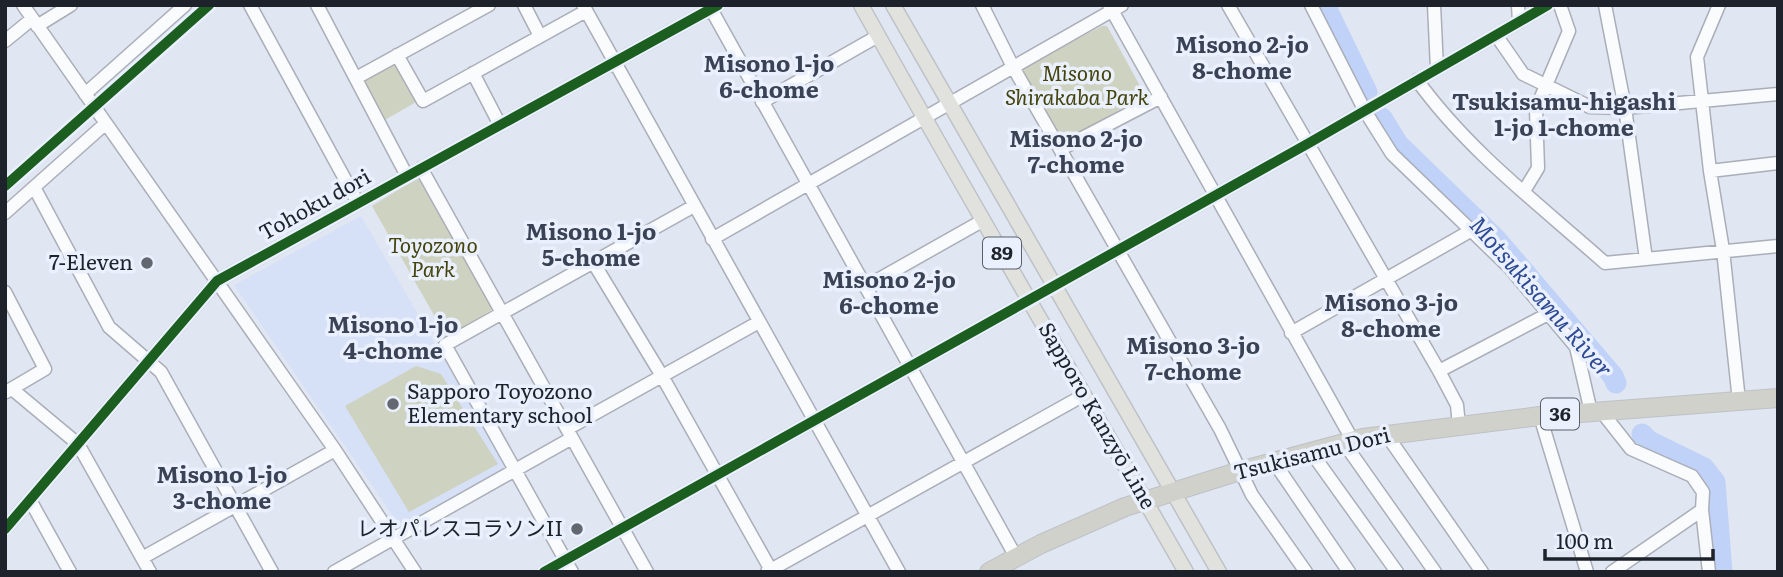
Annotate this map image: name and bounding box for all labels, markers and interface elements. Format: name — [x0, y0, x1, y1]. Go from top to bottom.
district label: Misono 2-jo 8-chome — [1175, 26, 1309, 86]
district label: Misono 1-jo 6-chome — [704, 45, 834, 105]
park label: Misono Shirakaba Park — [1005, 56, 1150, 111]
district label: Tsukisamu-higashi 1-jo 1-chome — [1452, 83, 1676, 143]
district label: Misono 2-jo 7-chome — [1009, 120, 1143, 180]
street label: Tohoku dori — [252, 159, 375, 246]
water label: Motsukisamu River — [1463, 208, 1622, 384]
district label: Misono 1-jo 5-chome — [526, 213, 656, 273]
park label: Toyozono Park — [388, 228, 478, 283]
road number: 89 — [983, 238, 1021, 268]
place label: 7-Eleven — [49, 245, 133, 276]
marker: 7-Eleven — [139, 255, 155, 271]
district label: Misono 2-jo 6-chome — [822, 261, 956, 321]
district label: Misono 3-jo 8-chome — [1324, 284, 1458, 344]
district label: Misono 1-jo 4-chome — [328, 306, 458, 366]
street label: Sapporo Kanzyō Line — [1033, 315, 1165, 514]
district label: Misono 3-jo 7-chome — [1126, 327, 1260, 387]
place label: Sapporo Toyozono Elementary school — [407, 374, 593, 429]
marker: Sapporo Toyozono Elementary school — [385, 396, 401, 412]
road number: 36 — [1541, 398, 1579, 430]
street label: Tsukisamu Dori — [1230, 417, 1393, 486]
district label: Misono 1-jo 3-chome — [157, 456, 287, 516]
place label: レオパレスコラソンII — [357, 511, 563, 542]
scale bar — [1545, 518, 1713, 562]
marker: レオパレスコラソンII — [569, 521, 585, 537]
text: 100 m — [1556, 524, 1613, 555]

